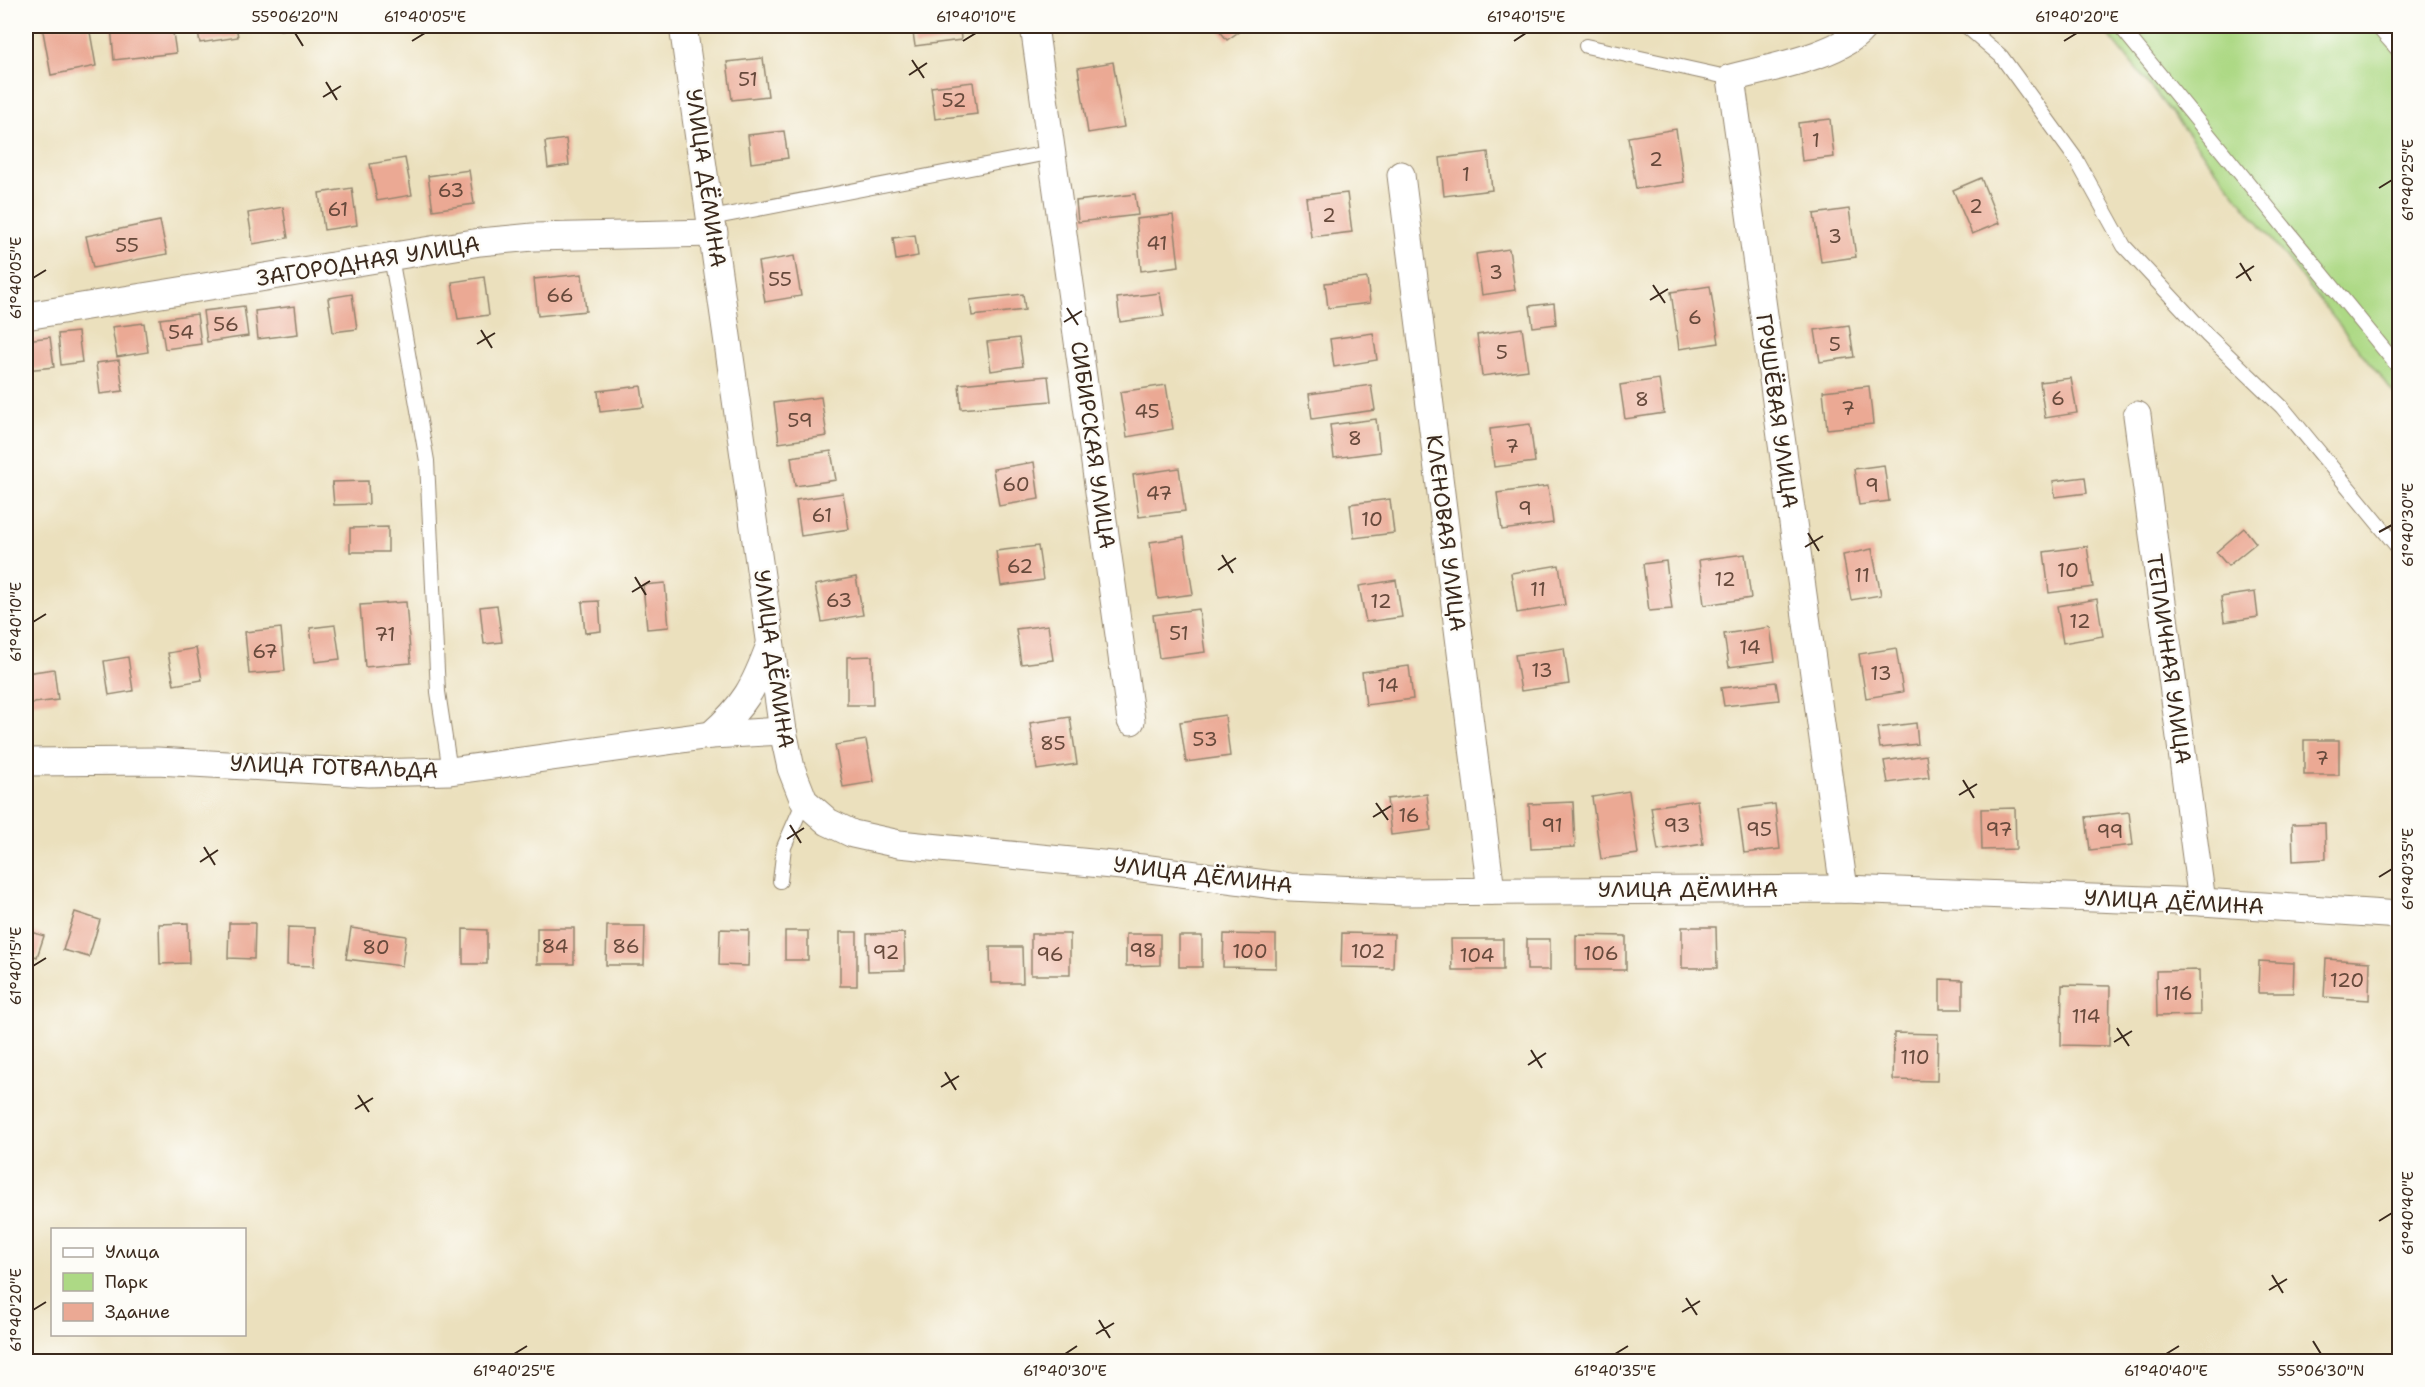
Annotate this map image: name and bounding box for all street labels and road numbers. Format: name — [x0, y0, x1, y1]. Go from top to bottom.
street label: УЛИЦА ДЁМИНА — [679, 87, 733, 269]
street label: ЗАГОРОДНАЯ УЛИЦА — [254, 229, 482, 293]
street label: ГРУШЁВАЯ УЛИЦА — [1749, 312, 1805, 510]
street label: СИБИРСКАЯ УЛИЦА — [1064, 339, 1122, 551]
street label: КЛЕНОВАЯ УЛИЦА — [1420, 433, 1472, 633]
street label: ТЕПЛИЧНАЯ УЛИЦА — [2140, 552, 2198, 766]
street label: УЛИЦА ДЁМИНА — [747, 568, 801, 750]
street label: УЛИЦА ГОТВАЛЬДА — [229, 749, 439, 785]
street label: УЛИЦА ДЁМИНА — [1112, 850, 1294, 900]
street label: УЛИЦА ДЁМИНА — [1598, 875, 1778, 904]
street label: УЛИЦА ДЁМИНА — [2083, 883, 2265, 921]

